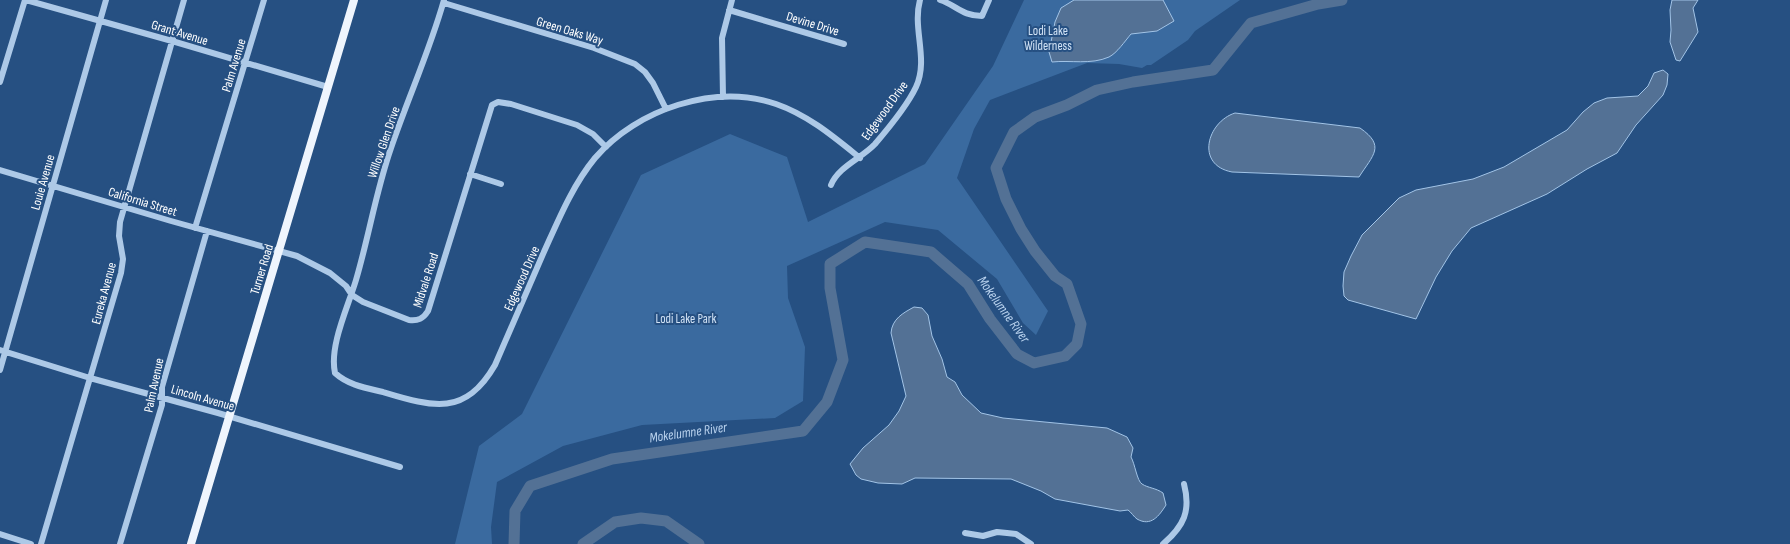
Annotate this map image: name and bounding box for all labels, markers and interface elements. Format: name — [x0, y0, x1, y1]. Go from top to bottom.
street label: Devine Drive — [784, 8, 841, 40]
street label: Green Oaks Way — [534, 13, 605, 49]
street label: Grant Avenue — [149, 17, 210, 49]
park label: Lodi Lake Wilderness — [1024, 23, 1072, 54]
street label: Palm Avenue — [218, 37, 250, 94]
street label: Edgewood Drive — [858, 78, 912, 143]
street label: Willow Glen Drive — [364, 104, 404, 180]
street label: Louie Avenue — [27, 153, 59, 212]
street label: California Street — [106, 184, 179, 220]
street label: Turner Road — [247, 242, 277, 296]
street label: Edgewood Drive — [501, 244, 543, 313]
street label: Midvale Road — [410, 251, 442, 310]
street label: Eureka Avenue — [88, 261, 120, 326]
water label: Mokelumne River — [974, 273, 1034, 347]
park label: Lodi Lake Park — [656, 311, 716, 327]
street label: Palm Avenue — [140, 357, 168, 414]
street label: Lincoln Avenue — [169, 381, 236, 415]
water label: Mokelumne River — [648, 418, 729, 446]

